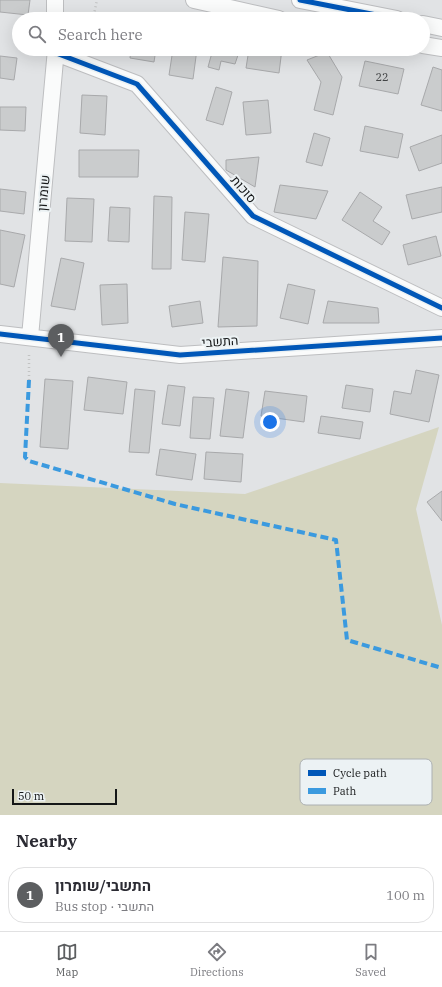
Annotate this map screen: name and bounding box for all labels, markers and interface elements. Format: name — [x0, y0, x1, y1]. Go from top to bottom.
search box — [12, 12, 430, 56]
icon: search — [26, 23, 48, 45]
text: Search here — [58, 25, 143, 44]
house number: 22 — [375, 70, 389, 84]
street label: סוכות — [227, 172, 260, 207]
street label: שומרון — [33, 174, 54, 212]
pin: 1 — [48, 324, 74, 357]
street label: התשבי — [201, 332, 239, 351]
your location — [260, 412, 280, 432]
legend — [300, 759, 432, 805]
text: Cycle path — [333, 766, 387, 780]
text: Path — [333, 784, 356, 798]
scale bar — [12, 787, 117, 806]
text: 50 m — [18, 789, 44, 803]
text: Nearby — [16, 830, 77, 852]
text: התשבי/שומרון — [55, 876, 151, 895]
text: 1 — [26, 887, 34, 904]
text: 100 m — [386, 887, 425, 904]
text: Bus stop · התשבי — [55, 898, 154, 915]
tab: Map — [56, 941, 78, 979]
tab: Directions — [190, 941, 244, 979]
tab: Saved — [355, 941, 386, 979]

